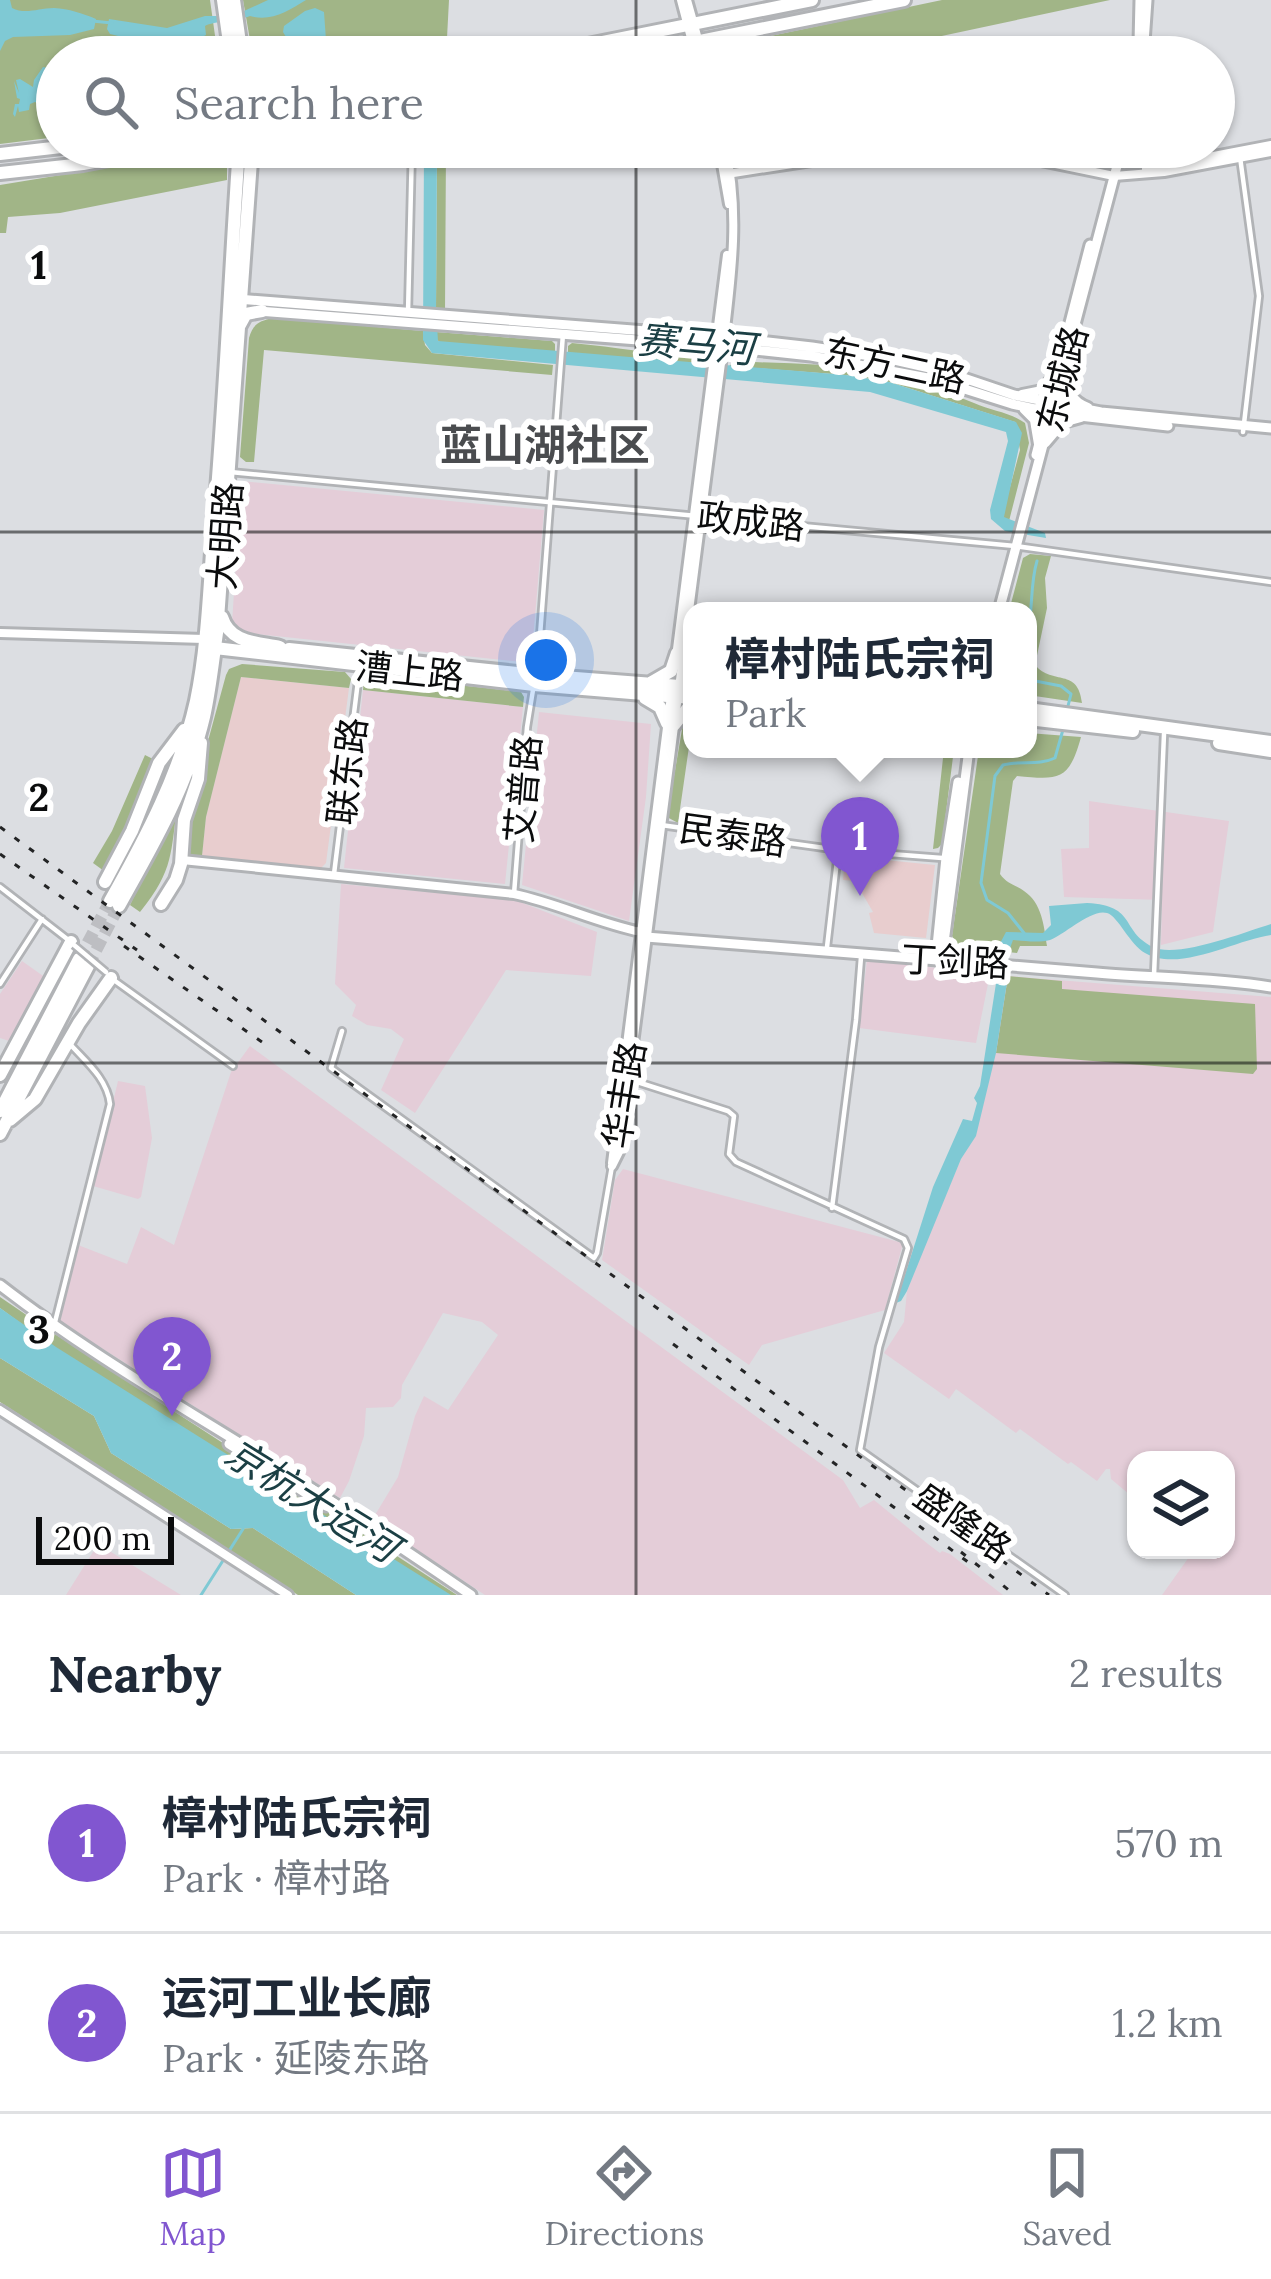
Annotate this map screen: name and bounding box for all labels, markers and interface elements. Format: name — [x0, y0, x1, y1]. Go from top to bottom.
search box — [36, 36, 1235, 168]
icon: search — [78, 69, 144, 135]
text: Search here — [174, 74, 424, 131]
text: 1 — [31, 240, 47, 290]
water label: 赛马河 — [636, 314, 763, 375]
street label: 东城路 — [1027, 321, 1097, 437]
street label: 东方二路 — [820, 328, 970, 402]
district label: 蓝山湖社区 — [440, 418, 650, 472]
street label: 大明路 — [198, 481, 252, 591]
street label: 政成路 — [695, 492, 807, 550]
popup — [683, 602, 1037, 758]
your location — [516, 630, 576, 690]
text: 樟村陆氏宗祠 — [725, 630, 995, 687]
street label: 漕上路 — [354, 642, 466, 700]
text: Park — [725, 688, 806, 738]
street label: 联东路 — [318, 715, 376, 827]
street label: 艾普路 — [495, 733, 551, 845]
text: 2 — [29, 772, 49, 822]
pin: 1 — [821, 797, 899, 896]
street label: 民泰路 — [676, 805, 790, 865]
street label: 丁剑路 — [900, 935, 1010, 987]
street label: 华丰路 — [593, 1038, 655, 1152]
text: 3 — [28, 1304, 50, 1354]
pin: 2 — [133, 1317, 211, 1416]
water label: 京杭大运河 — [216, 1427, 414, 1577]
map controls — [1127, 1451, 1235, 1559]
button: layers — [1127, 1451, 1235, 1559]
street label: 盛隆路 — [906, 1472, 1020, 1572]
scale bar — [36, 1511, 174, 1564]
text: 200 m — [54, 1517, 151, 1559]
text: Nearby — [48, 1641, 221, 1706]
text: 2 results — [1069, 1648, 1223, 1698]
text: 樟村陆氏宗祠 — [162, 1789, 432, 1846]
text: 1 — [79, 1818, 95, 1868]
text: 570 m — [1114, 1818, 1223, 1868]
text: Park · 樟村路 — [162, 1853, 390, 1903]
text: 运河工业长廊 — [162, 1969, 432, 2026]
text: 2 — [77, 1998, 97, 2048]
text: 1.2 km — [1112, 1998, 1223, 2048]
text: Park · 延陵东路 — [162, 2033, 429, 2083]
tab: Map — [159, 2140, 226, 2254]
tab: Directions — [545, 2140, 704, 2254]
tab: Saved — [1023, 2140, 1112, 2254]

